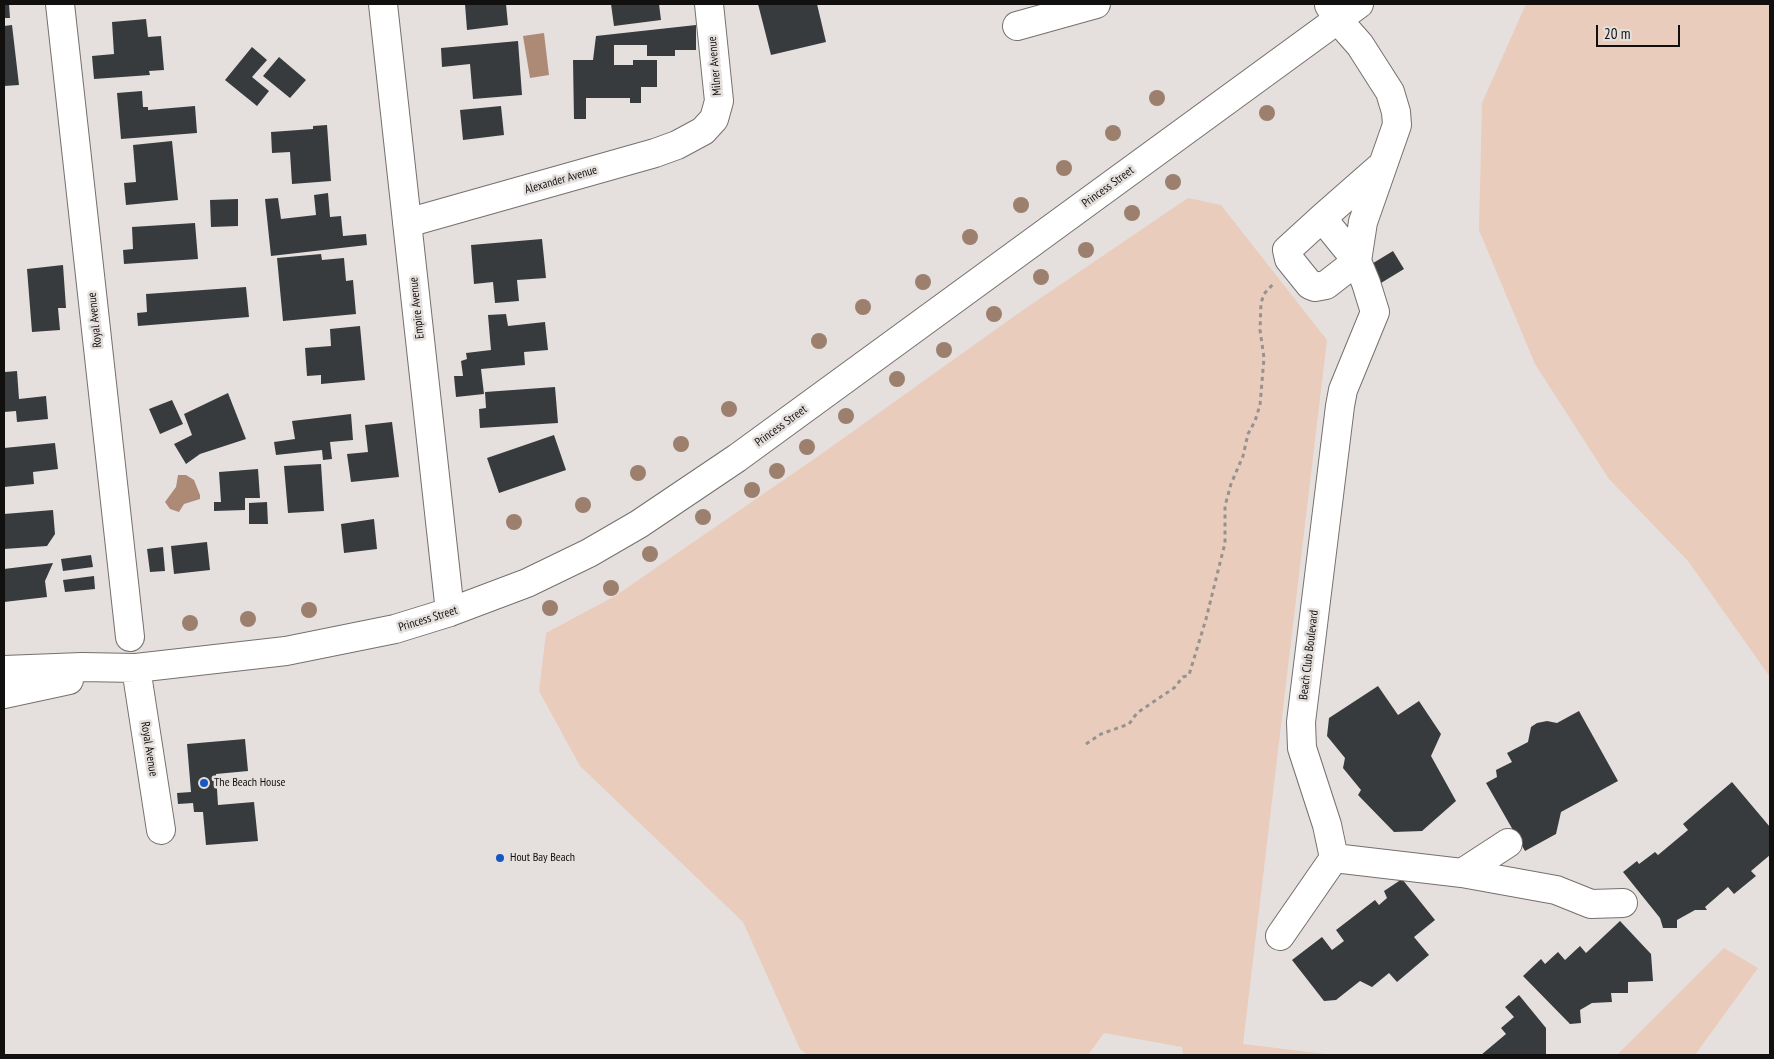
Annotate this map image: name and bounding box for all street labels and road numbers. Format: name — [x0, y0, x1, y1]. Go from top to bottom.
street label: Milner Avenue — [705, 36, 725, 96]
street label: Alexander Avenue — [523, 163, 599, 197]
street label: Princess Street — [1079, 163, 1137, 211]
street label: Empire Avenue — [407, 276, 427, 340]
street label: Royal Avenue — [85, 292, 105, 348]
street label: Princess Street — [752, 402, 810, 450]
street label: Princess Street — [397, 603, 459, 635]
street label: Beach Club Boulevard — [1296, 609, 1322, 701]
street label: Royal Avenue — [138, 721, 160, 777]

